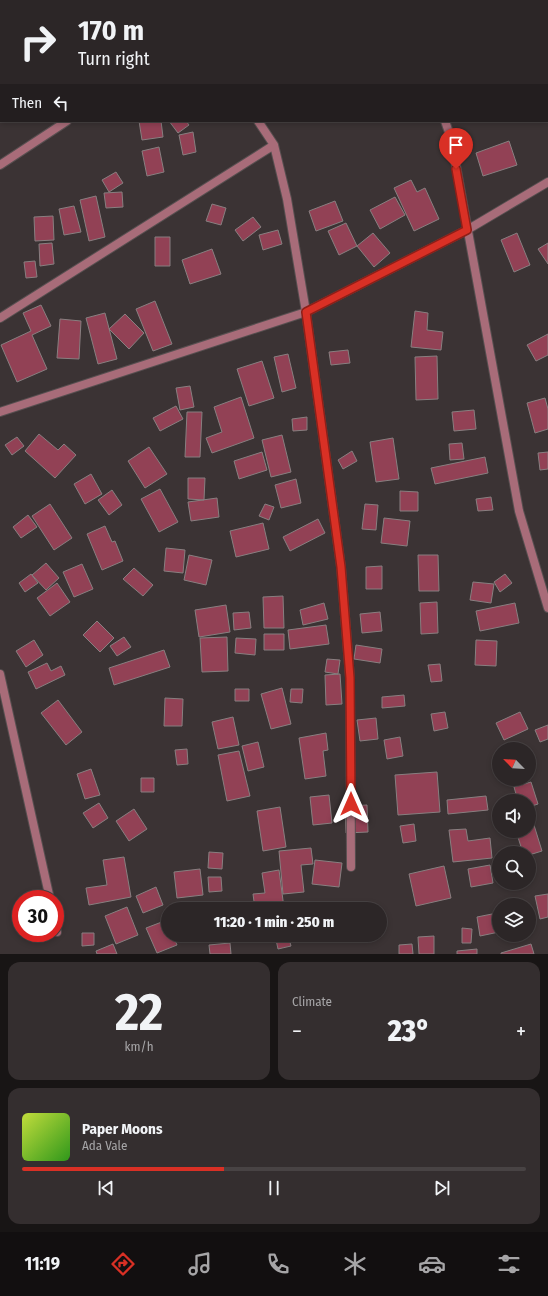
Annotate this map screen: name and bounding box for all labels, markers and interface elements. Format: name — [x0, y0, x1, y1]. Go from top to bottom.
text: 170 m — [78, 14, 144, 47]
icon: right — [12, 16, 64, 68]
text: Turn right — [78, 48, 150, 70]
icon: left — [50, 92, 72, 114]
text: Then — [12, 94, 42, 112]
pin — [439, 128, 473, 169]
icon: arrive — [445, 134, 467, 156]
north arrow — [492, 742, 536, 786]
map controls — [492, 742, 536, 942]
position arrow — [330, 783, 372, 825]
button: sound — [492, 794, 536, 838]
button: search — [492, 846, 536, 890]
speed limit sign: 30 — [12, 890, 64, 942]
button: layers — [492, 898, 536, 942]
text: 11:20 · 1 min · 250 m — [214, 913, 334, 931]
text: 22 — [115, 981, 163, 1044]
text: Climate — [292, 994, 332, 1009]
text: 23° — [388, 1013, 430, 1049]
text: − — [292, 1018, 302, 1045]
text: + — [516, 1018, 526, 1045]
text: km/h — [125, 1039, 154, 1054]
text: Paper Moons — [82, 1120, 163, 1138]
text: Ada Vale — [82, 1138, 127, 1153]
icon: previous — [95, 1177, 117, 1199]
icon: pause — [263, 1177, 285, 1199]
icon: next — [431, 1177, 453, 1199]
icon: directions — [109, 1250, 137, 1278]
icon: music — [186, 1250, 214, 1278]
icon: phone — [264, 1250, 292, 1278]
icon: climate — [341, 1250, 369, 1278]
icon: car — [418, 1250, 446, 1278]
icon: filters — [495, 1250, 523, 1278]
text: 11:19 — [25, 1253, 60, 1275]

